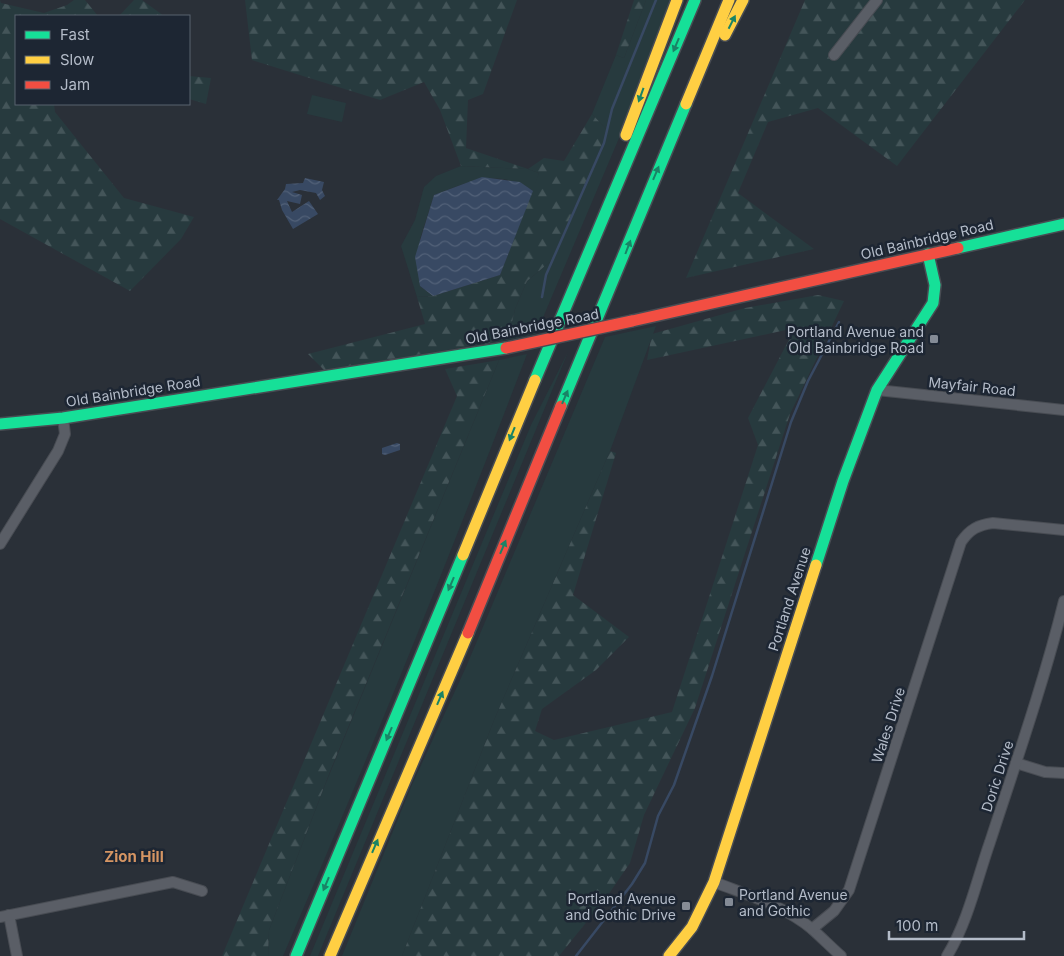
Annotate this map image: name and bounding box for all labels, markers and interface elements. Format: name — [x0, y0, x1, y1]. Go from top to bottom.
legend — [15, 15, 190, 105]
one-way arrow — [728, 15, 736, 29]
text: Fast — [60, 25, 90, 44]
one-way arrow — [672, 38, 680, 52]
text: Slow — [60, 50, 94, 69]
text: Jam — [60, 75, 90, 94]
one-way arrow — [637, 88, 645, 103]
one-way arrow — [653, 166, 661, 180]
street label: Old Bainbridge Road — [859, 215, 995, 263]
one-way arrow — [624, 240, 632, 254]
street label: Old Bainbridge Road — [464, 305, 600, 347]
place label: Portland Avenue and Old Bainbridge Road — [787, 323, 924, 356]
marker: Portland Avenue and Old Bainbridge Road — [928, 333, 940, 345]
street label: Old Bainbridge Road — [65, 372, 201, 410]
street label: Mayfair Road — [928, 373, 1016, 399]
one-way arrow — [562, 390, 570, 404]
one-way arrow — [508, 427, 516, 442]
one-way arrow — [499, 539, 507, 554]
street label: Portland Avenue — [764, 545, 814, 653]
one-way arrow — [447, 577, 455, 591]
street label: Wales Drive — [868, 685, 908, 765]
one-way arrow — [437, 691, 445, 705]
one-way arrow — [384, 727, 392, 741]
street label: Doric Drive — [977, 738, 1017, 814]
one-way arrow — [372, 839, 380, 854]
district label: Zion Hill — [104, 847, 164, 866]
one-way arrow — [322, 877, 330, 891]
place label: Portland Avenue and Gothic — [739, 886, 848, 919]
place label: Portland Avenue and Gothic Drive — [566, 890, 676, 923]
marker: Portland Avenue and Gothic — [723, 896, 735, 908]
marker: Portland Avenue and Gothic Drive — [680, 900, 692, 912]
scale bar — [889, 908, 1024, 940]
text: 100 m — [896, 916, 938, 935]

